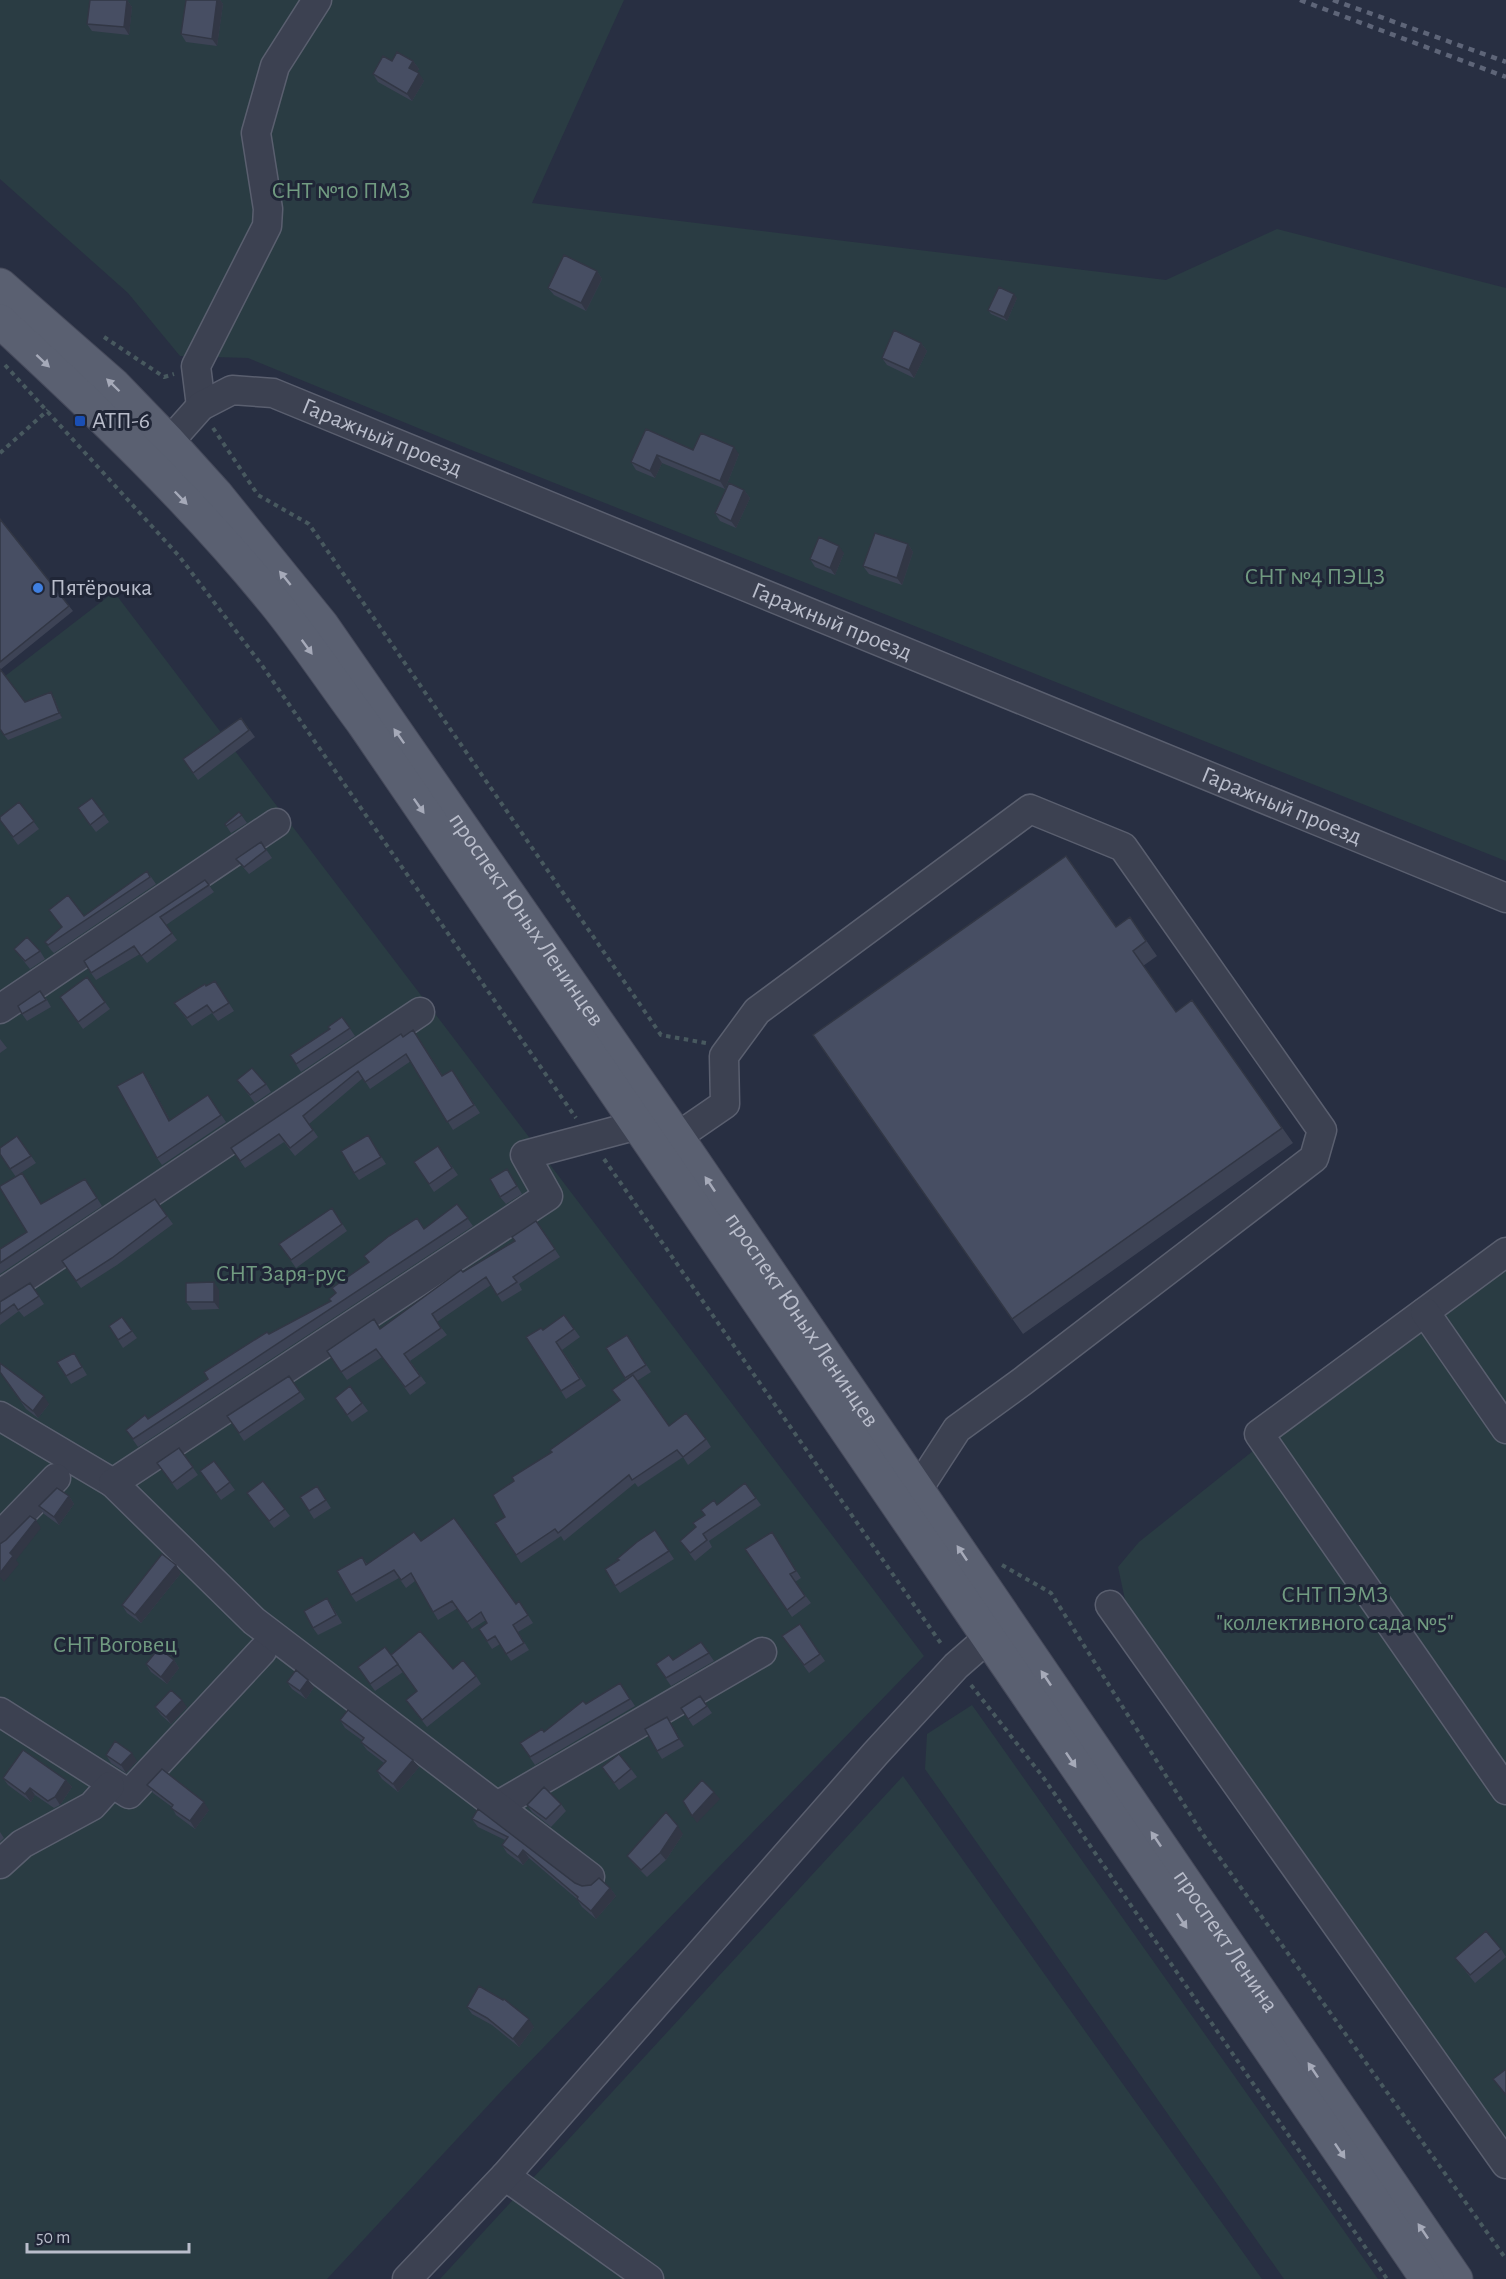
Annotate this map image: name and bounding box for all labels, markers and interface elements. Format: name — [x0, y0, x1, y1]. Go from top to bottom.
park label: СНТ №10 ПМЗ — [271, 179, 411, 203]
one-way arrow — [35, 354, 50, 367]
one-way arrow — [106, 379, 120, 393]
street label: Гаражный проезд — [298, 394, 466, 481]
place label: АТП-6 — [92, 409, 150, 433]
marker: АТП-6 — [73, 414, 87, 428]
one-way arrow — [174, 491, 188, 505]
park label: СНТ №4 ПЭЦЗ — [1245, 565, 1385, 589]
one-way arrow — [278, 570, 291, 586]
place label: Пятёрочка — [50, 576, 152, 600]
street label: Гаражный проезд — [748, 578, 915, 665]
marker: Пятёрочка — [31, 581, 45, 595]
one-way arrow — [301, 638, 313, 654]
one-way arrow — [394, 728, 405, 744]
street label: Гаражный проезд — [1198, 763, 1365, 850]
one-way arrow — [414, 798, 425, 814]
street label: проспект Юных Ленинцев — [444, 808, 608, 1031]
one-way arrow — [705, 1176, 716, 1192]
street label: проспект Юных Ленинцев — [720, 1208, 883, 1432]
park label: СНТ Заря-рус — [216, 1262, 346, 1286]
one-way arrow — [956, 1545, 967, 1562]
park label: СНТ ПЭМЗ "коллективного сада №5" — [1216, 1583, 1454, 1635]
park label: СНТ Воговец — [53, 1633, 177, 1657]
one-way arrow — [1041, 1670, 1052, 1686]
one-way arrow — [1066, 1752, 1077, 1769]
one-way arrow — [1151, 1831, 1162, 1847]
street label: проспект Ленина — [1169, 1866, 1283, 2017]
one-way arrow — [1176, 1913, 1187, 1929]
one-way arrow — [1307, 2062, 1319, 2078]
one-way arrow — [1334, 2143, 1345, 2159]
scale bar — [27, 2216, 189, 2254]
one-way arrow — [1417, 2223, 1429, 2239]
text: 50 m — [36, 2229, 70, 2247]

